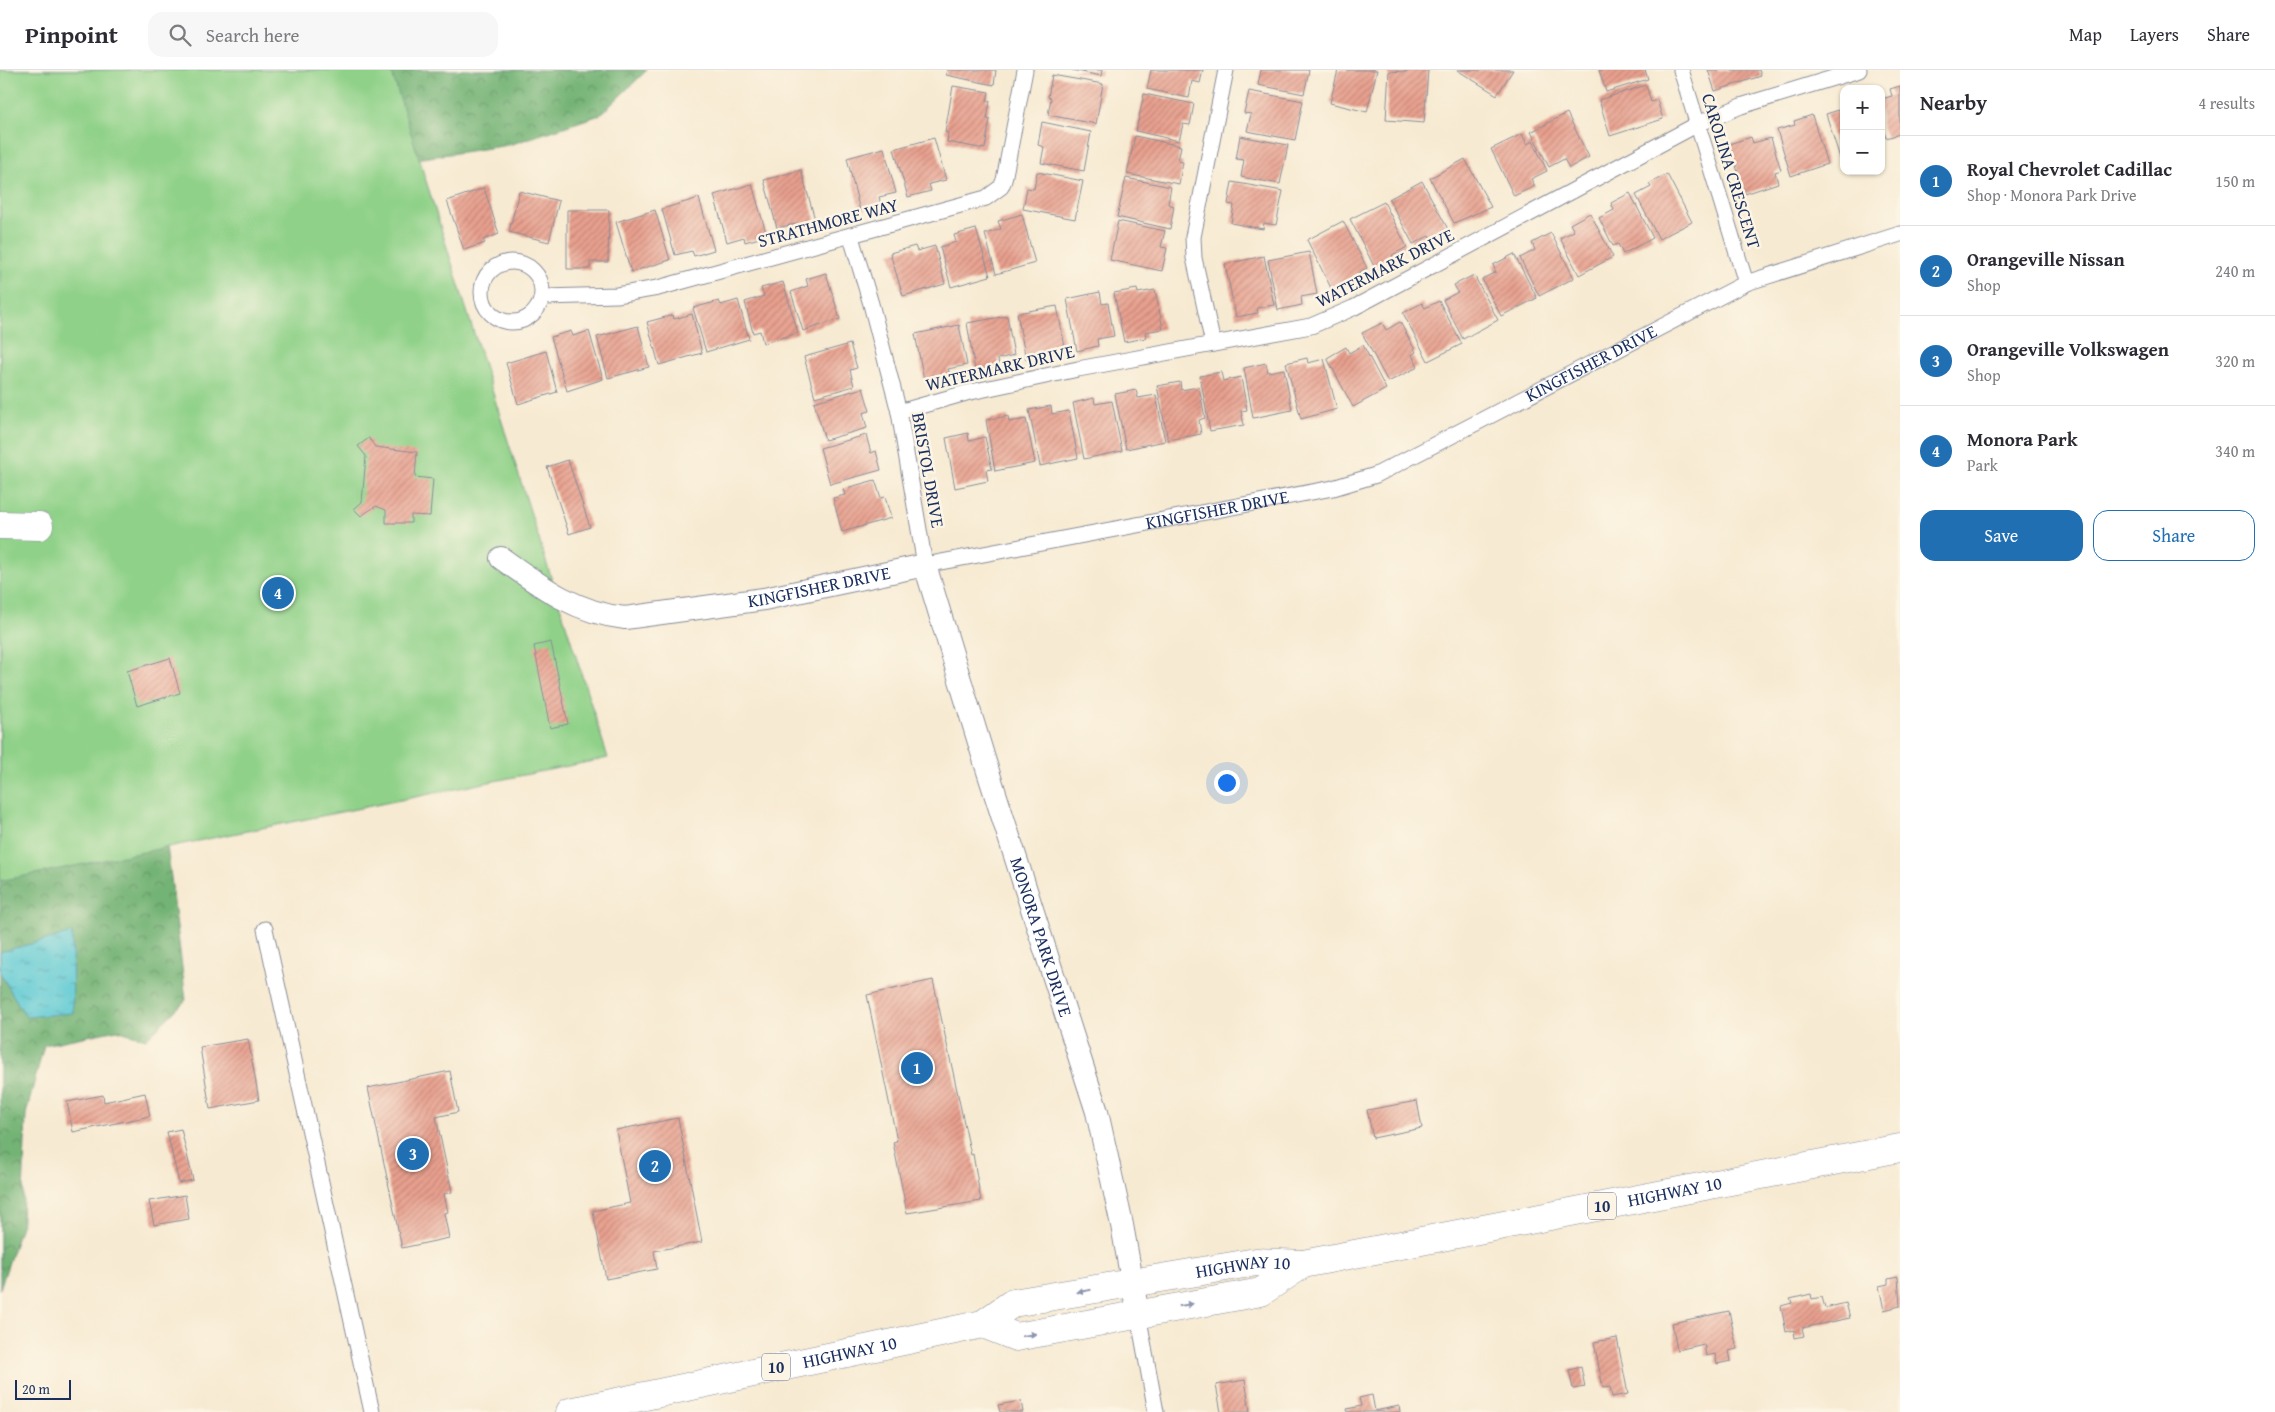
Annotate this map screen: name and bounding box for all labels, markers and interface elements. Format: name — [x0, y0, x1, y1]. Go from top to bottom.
search box — [148, 12, 498, 57]
text: Pinpoint — [25, 17, 118, 52]
icon: search — [166, 21, 194, 49]
text: Search here — [206, 21, 299, 49]
text: Map — [2069, 21, 2102, 48]
text: Layers — [2130, 21, 2179, 48]
text: Share — [2207, 21, 2250, 48]
map controls — [1840, 85, 1885, 175]
button: + — [1840, 85, 1885, 130]
text: Nearby — [1920, 87, 1987, 118]
street label: CAROLINA CRESCENT — [1695, 90, 1768, 252]
text: 4 results — [2198, 91, 2255, 115]
button: − — [1840, 130, 1885, 175]
text: Royal Chevrolet Cadillac — [1967, 155, 2172, 183]
text: 1 — [1932, 169, 1940, 193]
text: 150 m — [2215, 169, 2255, 193]
text: Shop · Monora Park Drive — [1967, 183, 2137, 207]
street label: STRATHMORE WAY — [755, 191, 901, 254]
street label: WATERMARK DRIVE — [1311, 221, 1459, 314]
text: Orangeville Nissan — [1967, 245, 2125, 273]
text: 2 — [1932, 259, 1940, 283]
text: 240 m — [2215, 259, 2255, 283]
text: Shop — [1967, 273, 2001, 297]
street label: KINGFISHER DRIVE — [1520, 318, 1661, 408]
text: Orangeville Volkswagen — [1967, 335, 2169, 363]
street label: WATERMARK DRIVE — [923, 337, 1077, 398]
text: 3 — [1932, 349, 1940, 373]
text: 320 m — [2215, 349, 2255, 373]
text: Shop — [1967, 363, 2001, 387]
street label: BRISTOL DRIVE — [905, 410, 952, 530]
text: Monora Park — [1967, 425, 2078, 453]
text: 4 — [1932, 439, 1940, 463]
text: 340 m — [2215, 439, 2255, 463]
text: Park — [1967, 453, 1998, 477]
street label: KINGFISHER DRIVE — [1143, 483, 1291, 536]
button: Save — [1920, 510, 2083, 561]
button: Share — [2093, 510, 2255, 561]
street label: KINGFISHER DRIVE — [746, 559, 893, 614]
pin: 4 — [262, 574, 294, 612]
your location — [1214, 770, 1240, 796]
street label: MONORA PARK DRIVE — [1003, 854, 1080, 1020]
pin: 1 — [901, 1049, 933, 1087]
pin: 3 — [397, 1135, 429, 1173]
pin: 2 — [639, 1147, 671, 1185]
street label: HIGHWAY 10 — [1625, 1169, 1724, 1214]
road number: 10 — [1588, 1192, 1616, 1220]
street label: HIGHWAY 10 — [1193, 1248, 1291, 1285]
one-way arrow — [1076, 1287, 1092, 1295]
one-way arrow — [1178, 1301, 1194, 1309]
street label: HIGHWAY 10 — [800, 1329, 899, 1375]
one-way arrow — [1021, 1330, 1037, 1338]
road number: 10 — [762, 1354, 790, 1380]
scale bar — [15, 1377, 71, 1400]
text: 20 m — [22, 1379, 50, 1399]

